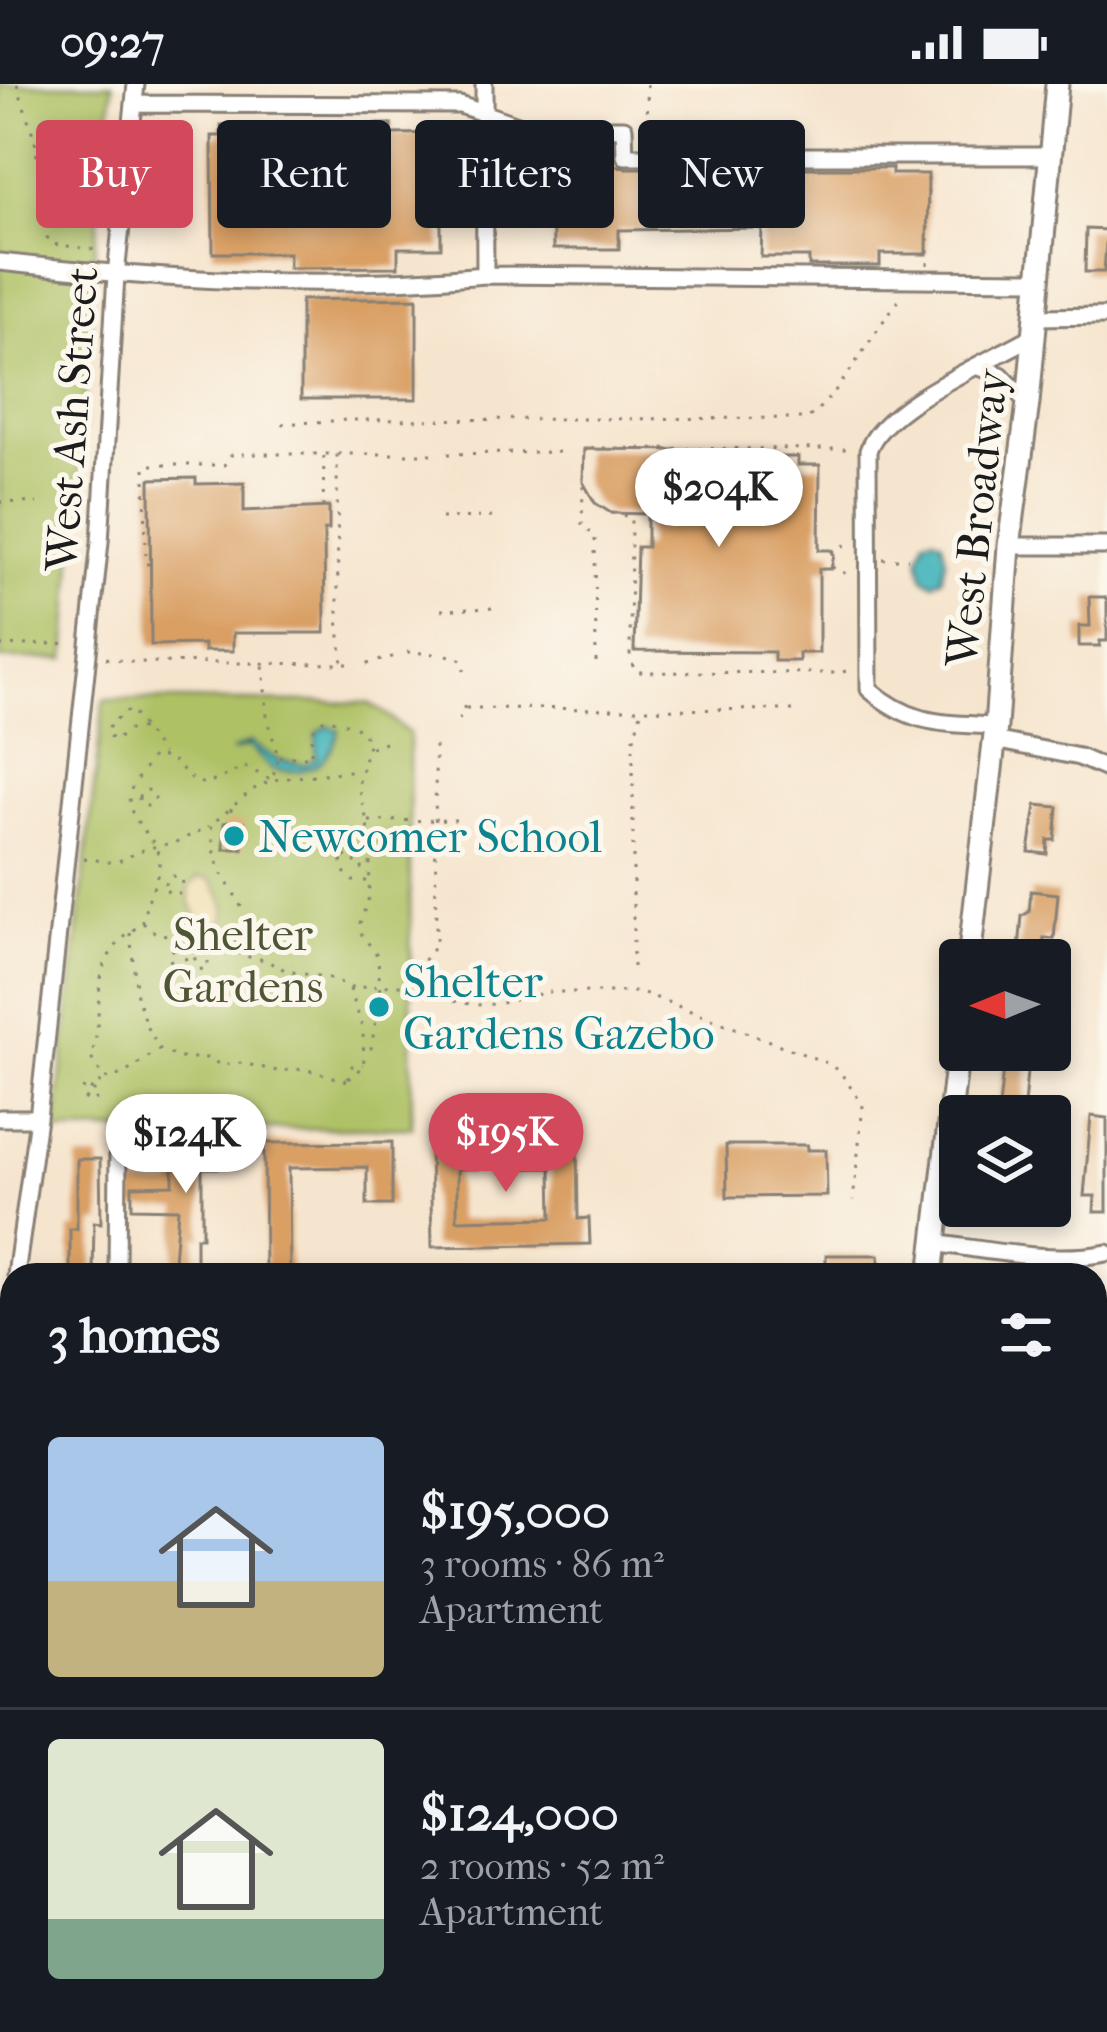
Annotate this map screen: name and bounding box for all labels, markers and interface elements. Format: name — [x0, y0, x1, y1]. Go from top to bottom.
text: 09:27 — [60, 16, 164, 69]
chip: Buy — [36, 120, 193, 228]
chip: Rent — [217, 120, 391, 228]
chip: Filters — [415, 120, 614, 228]
chip: New — [638, 120, 805, 228]
street label: West Ash Street — [35, 265, 110, 574]
street label: West Broadway — [935, 365, 1020, 670]
pin: $204K — [635, 448, 803, 550]
text: $204K — [662, 464, 776, 510]
place label: Newcomer School — [258, 811, 602, 864]
marker: Newcomer School — [221, 823, 247, 849]
park label: Shelter Gardens — [163, 909, 323, 1014]
north arrow — [939, 939, 1071, 1071]
map controls — [939, 939, 1071, 1227]
place label: Shelter Gardens Gazebo — [403, 956, 715, 1061]
marker: Shelter Gardens Gazebo — [366, 994, 392, 1020]
pin: $195K — [422, 1093, 590, 1195]
pin: $124K — [102, 1094, 270, 1196]
button: layers — [939, 1095, 1071, 1227]
text: $195K — [455, 1109, 557, 1155]
text: $124K — [133, 1110, 239, 1156]
icon: filters — [993, 1302, 1059, 1368]
text: 3 homes — [48, 1305, 220, 1365]
text: $195,000 — [420, 1481, 610, 1541]
icon: home — [144, 1485, 288, 1629]
text: 3 rooms · 86 m² — [420, 1541, 664, 1587]
text: Apartment — [420, 1587, 603, 1633]
text: $124,000 — [420, 1783, 619, 1843]
icon: home — [144, 1787, 288, 1931]
text: 2 rooms · 52 m² — [420, 1843, 664, 1889]
text: Apartment — [420, 1889, 603, 1935]

